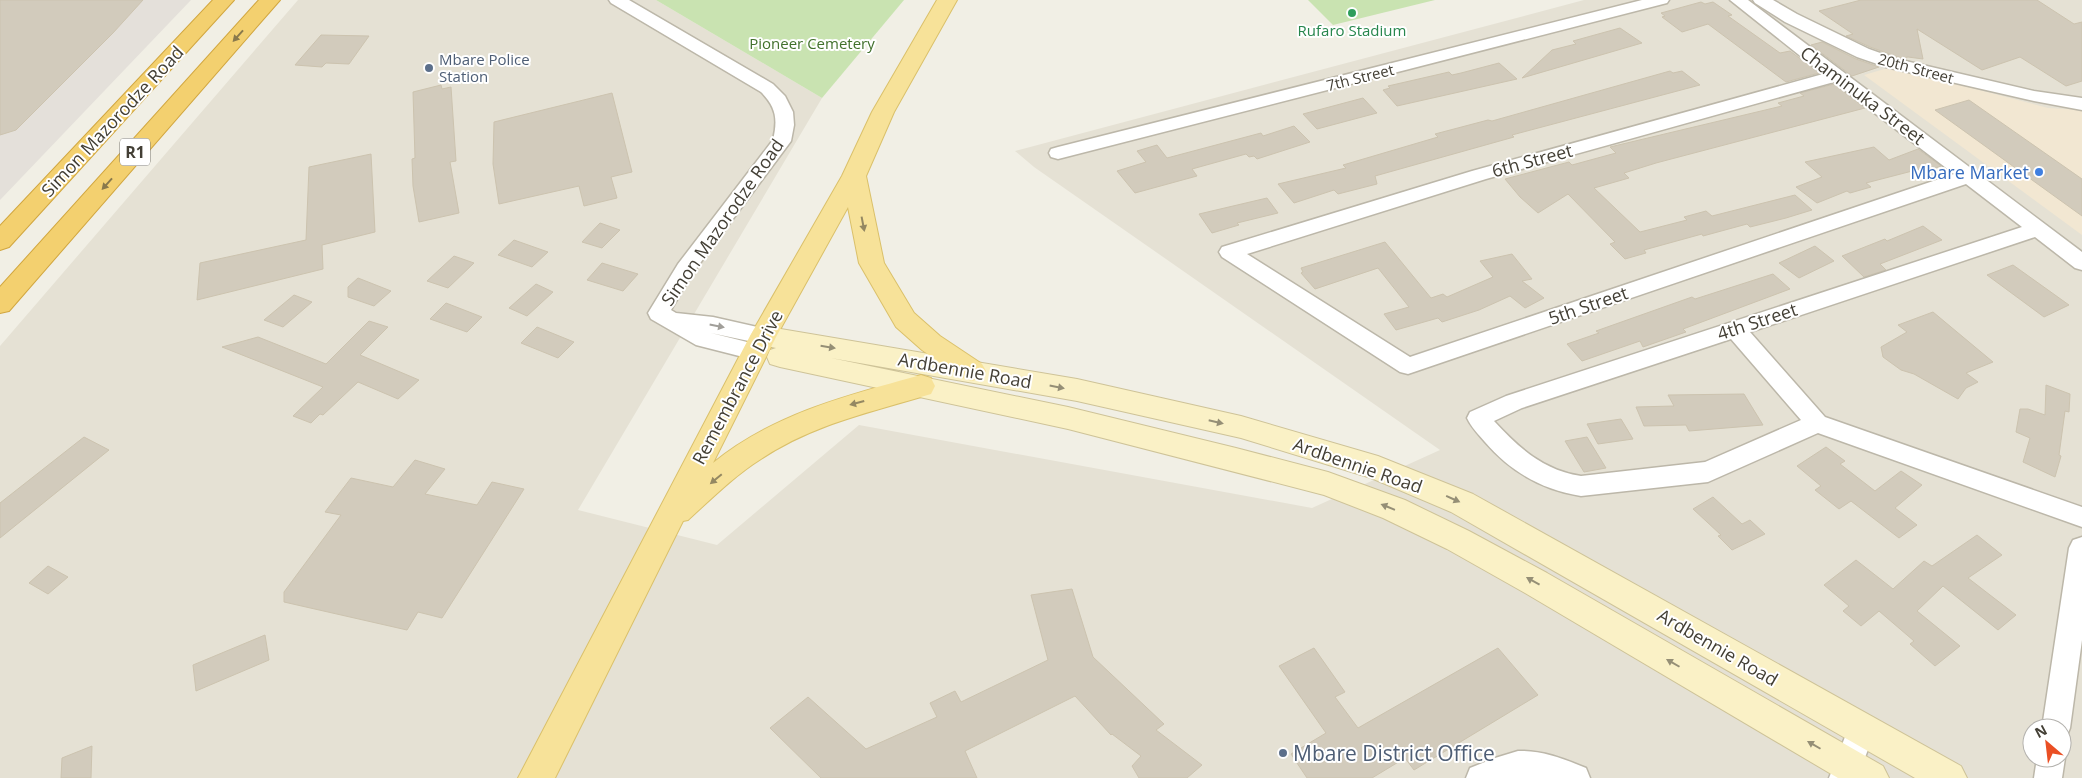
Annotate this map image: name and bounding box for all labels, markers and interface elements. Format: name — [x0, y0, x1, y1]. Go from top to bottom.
marker: Rufaro Stadium — [1346, 7, 1358, 19]
place label: Rufaro Stadium — [1298, 20, 1406, 40]
one-way arrow — [232, 30, 244, 42]
park label: Pioneer Cemetery — [749, 33, 875, 53]
street label: Simon Mazorodze Road — [36, 40, 188, 202]
street label: Chaminuka Street — [1796, 40, 1930, 150]
street label: 20th Street — [1876, 48, 1956, 88]
place label: Mbare Police Station — [439, 49, 530, 86]
street label: 7th Street — [1324, 59, 1396, 95]
marker: Mbare Police Station — [423, 62, 435, 74]
street label: Simon Mazorodze Road — [655, 134, 789, 310]
road number: R1 — [120, 138, 150, 166]
street label: 6th Street — [1489, 138, 1575, 182]
place label: Mbare Market — [1910, 160, 2029, 184]
marker: Mbare Market — [2033, 166, 2045, 178]
one-way arrow — [101, 178, 113, 190]
one-way arrow — [859, 217, 867, 232]
street label: 5th Street — [1545, 280, 1631, 330]
street label: 4th Street — [1714, 297, 1800, 345]
street label: Remembrance Drive — [686, 306, 788, 468]
one-way arrow — [709, 322, 724, 330]
one-way arrow — [820, 343, 836, 351]
street label: Ardbennie Road — [896, 346, 1034, 394]
one-way arrow — [1049, 383, 1065, 391]
one-way arrow — [850, 399, 865, 407]
one-way arrow — [1208, 418, 1223, 426]
street label: Ardbennie Road — [1290, 432, 1426, 498]
one-way arrow — [709, 473, 722, 484]
one-way arrow — [1446, 496, 1460, 504]
one-way arrow — [1381, 503, 1396, 511]
one-way arrow — [1526, 577, 1540, 586]
street label: Ardbennie Road — [1653, 603, 1783, 691]
one-way arrow — [1667, 659, 1680, 668]
north arrow — [2022, 718, 2072, 768]
text: N — [2031, 720, 2050, 742]
place label: Mbare District Office — [1293, 739, 1495, 767]
one-way arrow — [1807, 740, 1821, 749]
marker: Mbare District Office — [1277, 747, 1289, 759]

